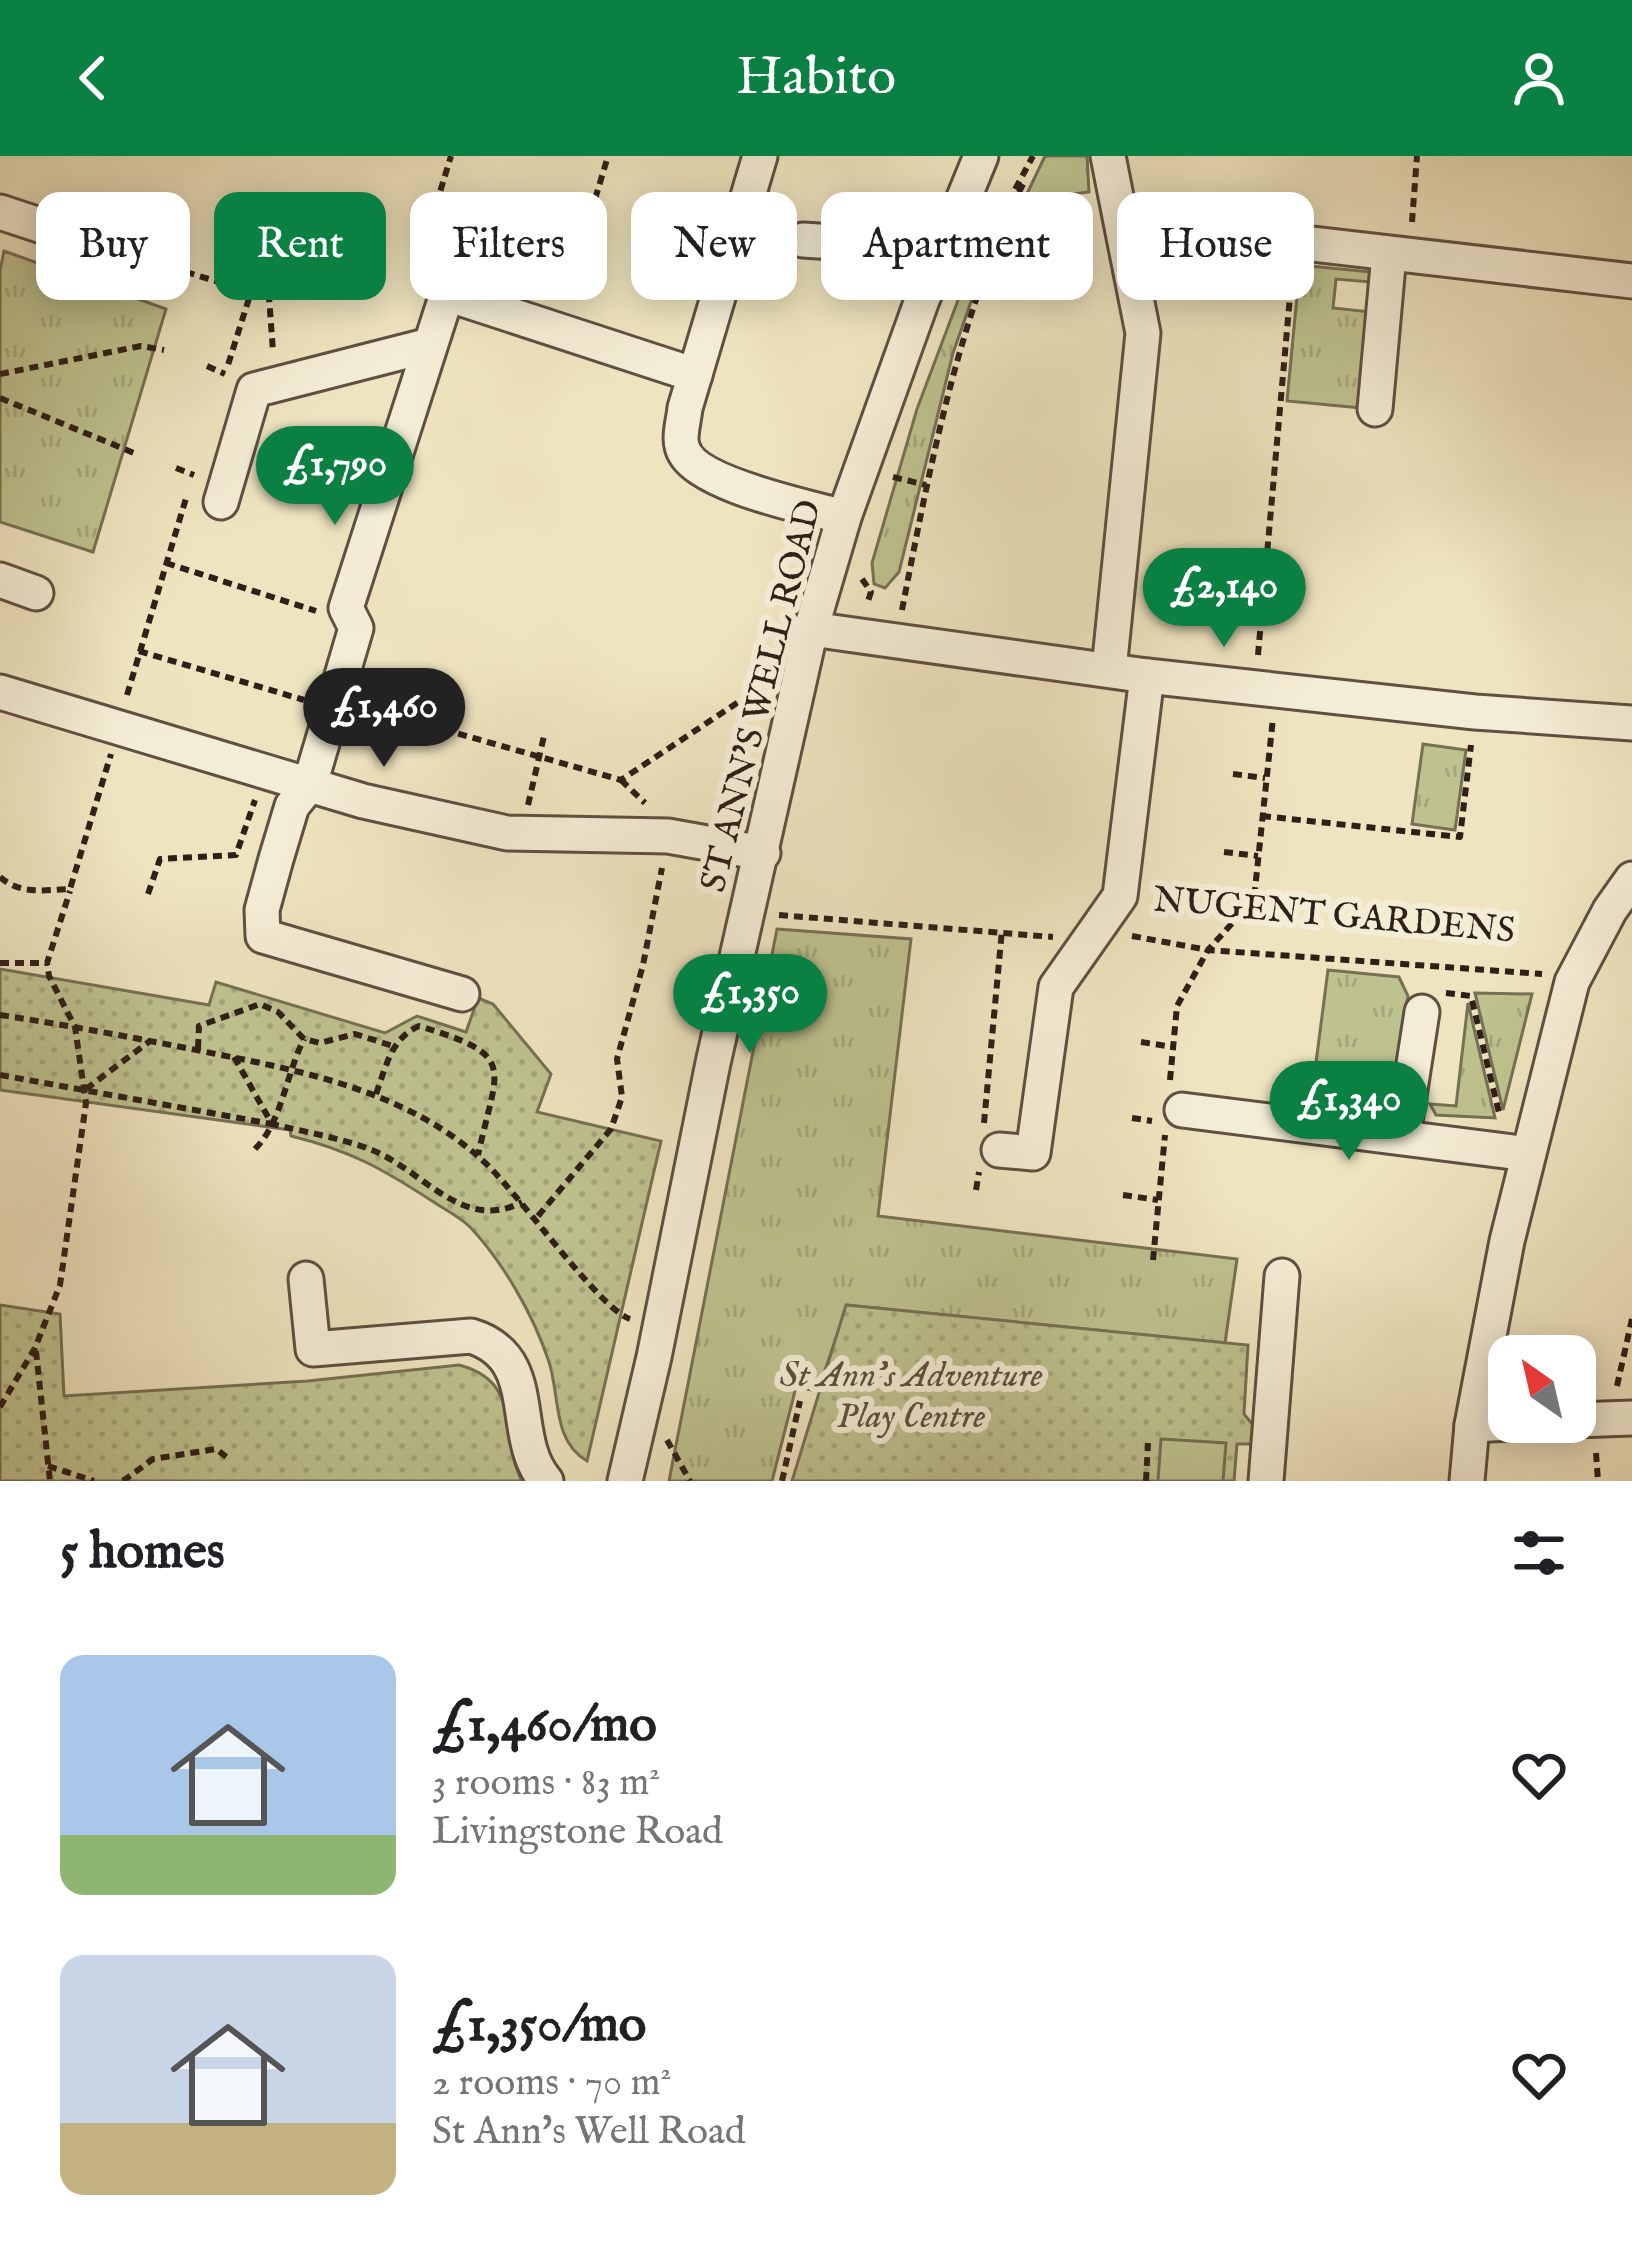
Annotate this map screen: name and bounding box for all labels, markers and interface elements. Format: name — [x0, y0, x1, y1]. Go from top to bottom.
text: Habito — [736, 44, 896, 113]
icon: back — [60, 45, 126, 111]
icon: person — [1506, 45, 1572, 111]
chip: Buy — [36, 192, 190, 300]
chip: Rent — [214, 192, 386, 300]
chip: Filters — [410, 192, 607, 300]
chip: New — [631, 192, 797, 300]
chip: Apartment — [821, 192, 1093, 300]
chip: House — [1117, 192, 1314, 300]
pin: £1,790 — [237, 426, 433, 528]
text: £1,790 — [283, 440, 387, 489]
street label: ST ANN'S WELL ROAD — [691, 495, 833, 897]
pin: £2,140 — [1126, 548, 1322, 650]
text: £2,140 — [1170, 562, 1278, 611]
pin: £1,460 — [286, 668, 482, 770]
text: £1,460 — [330, 682, 438, 731]
street label: NUGENT GARDENS — [1151, 877, 1517, 955]
pin: £1,350 — [652, 954, 848, 1056]
text: £1,350 — [700, 968, 800, 1017]
pin: £1,340 — [1251, 1061, 1447, 1163]
text: £1,340 — [1297, 1075, 1401, 1124]
north arrow — [1488, 1335, 1596, 1443]
map controls — [1488, 1335, 1596, 1443]
park label: St Ann's Adventure Play Centre — [779, 1353, 1043, 1440]
icon: filters — [1506, 1520, 1572, 1586]
text: 5 homes — [60, 1521, 225, 1586]
text: £1,460/mo — [432, 1694, 657, 1759]
icon: home — [156, 1703, 300, 1847]
icon: heart — [1506, 1742, 1572, 1808]
text: 3 rooms · 83 m² — [432, 1759, 660, 1808]
text: Livingstone Road — [432, 1808, 723, 1857]
text: £1,350/mo — [432, 1994, 646, 2059]
icon: home — [156, 2003, 300, 2147]
icon: heart — [1506, 2042, 1572, 2108]
text: 2 rooms · 70 m² — [432, 2059, 672, 2108]
text: St Ann's Well Road — [432, 2108, 746, 2157]

